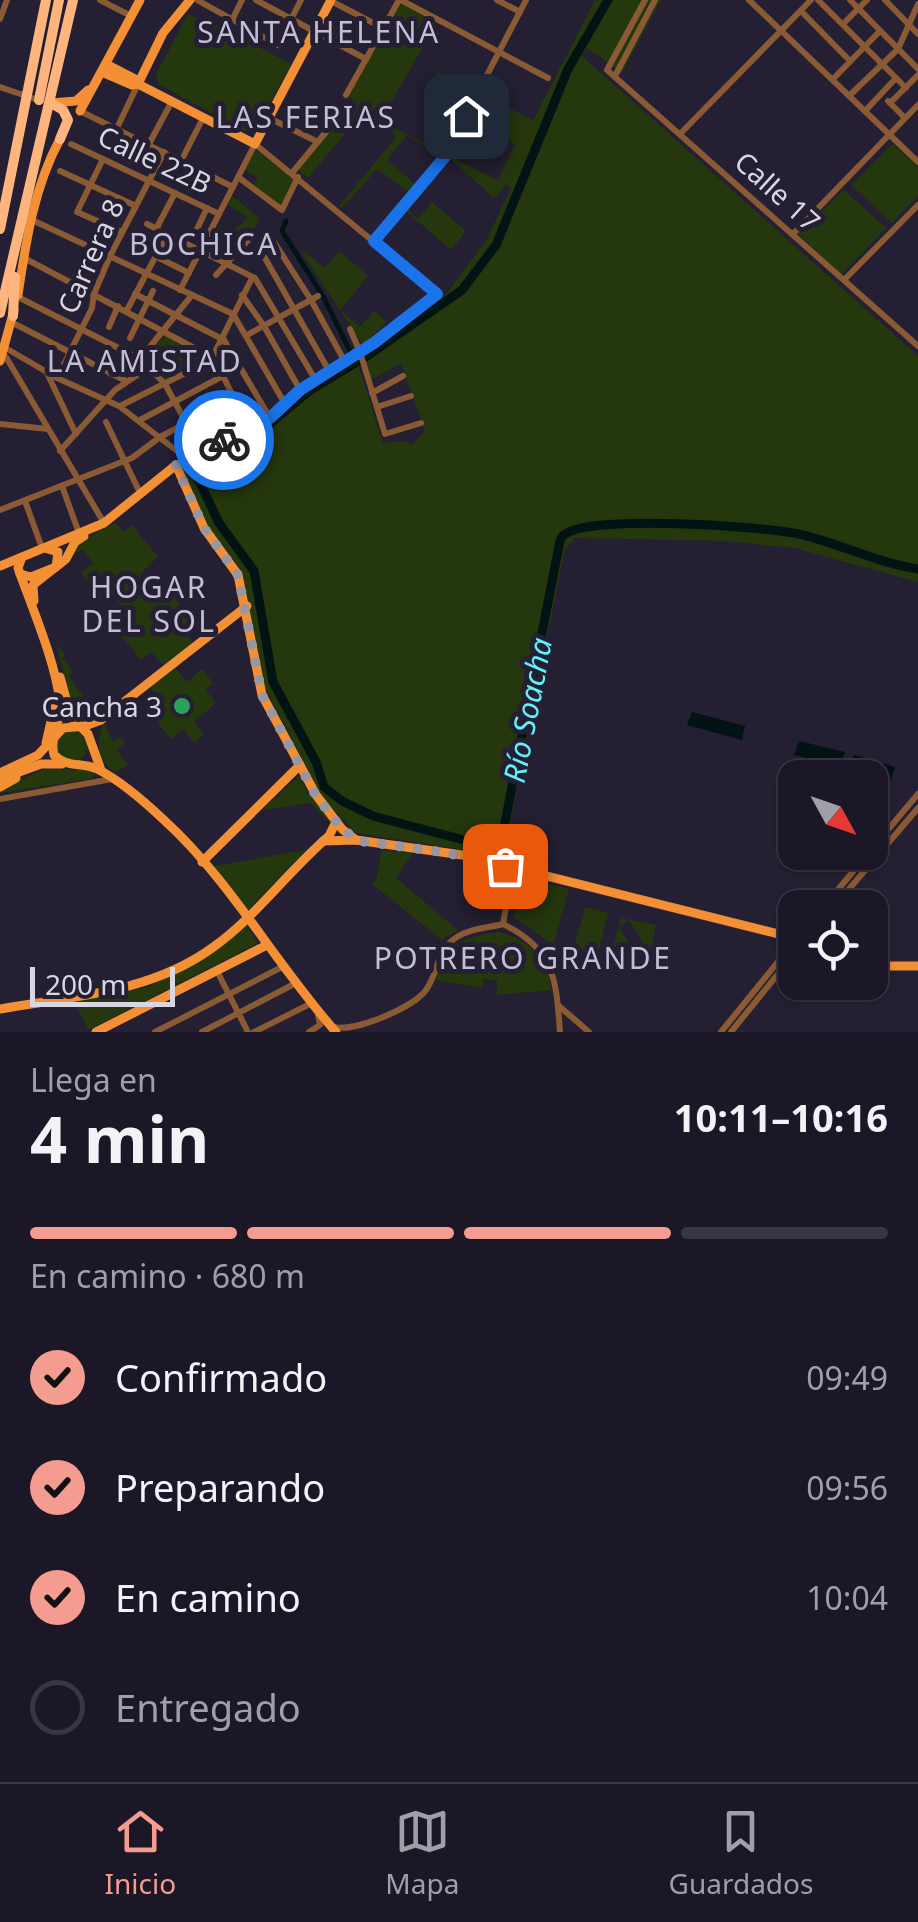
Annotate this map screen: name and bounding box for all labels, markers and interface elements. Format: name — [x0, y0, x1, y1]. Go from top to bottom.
district label: SANTA HELENA — [197, 11, 441, 52]
pin — [424, 74, 509, 159]
icon: home — [439, 89, 494, 144]
district label: LAS FERIAS — [216, 96, 396, 137]
street label: Calle 22B — [92, 116, 218, 202]
street label: Calle 17 — [727, 142, 829, 240]
street label: Carrera 8 — [48, 193, 132, 319]
district label: BOCHICA — [129, 223, 279, 264]
district label: LA AMISTAD — [47, 340, 243, 381]
courier — [174, 390, 274, 490]
icon: bike — [197, 413, 252, 468]
district label: HOGAR DEL SOL — [81, 566, 217, 641]
water label: Río Soacha — [493, 634, 561, 786]
place label: Cancha 3 — [42, 687, 162, 725]
marker: Cancha 3 — [171, 695, 193, 717]
north arrow — [778, 760, 888, 870]
map controls — [778, 760, 888, 1000]
pin — [463, 824, 548, 909]
icon: bag — [478, 839, 533, 894]
button: locate — [778, 890, 888, 1000]
district label: POTRERO GRANDE — [374, 937, 672, 978]
scale bar — [30, 962, 175, 1006]
text: 200 m — [45, 965, 127, 1003]
text: Llega en — [30, 1058, 157, 1101]
text: 10:11–10:16 — [674, 1091, 888, 1143]
text: 4 min — [30, 1094, 209, 1182]
text: En camino · 680 m — [30, 1254, 305, 1297]
icon: check — [30, 1350, 85, 1405]
text: Confirmado — [115, 1351, 327, 1403]
text: 09:49 — [806, 1356, 888, 1399]
icon: check — [30, 1460, 85, 1515]
text: Preparando — [115, 1461, 325, 1513]
text: 09:56 — [806, 1466, 888, 1509]
icon: check — [30, 1570, 85, 1625]
text: En camino — [115, 1571, 301, 1623]
text: 10:04 — [806, 1576, 888, 1619]
text: Entregado — [115, 1681, 301, 1733]
tab: Inicio — [105, 1804, 176, 1902]
tab: Mapa — [385, 1804, 459, 1902]
tab: Guardados — [669, 1804, 813, 1902]

